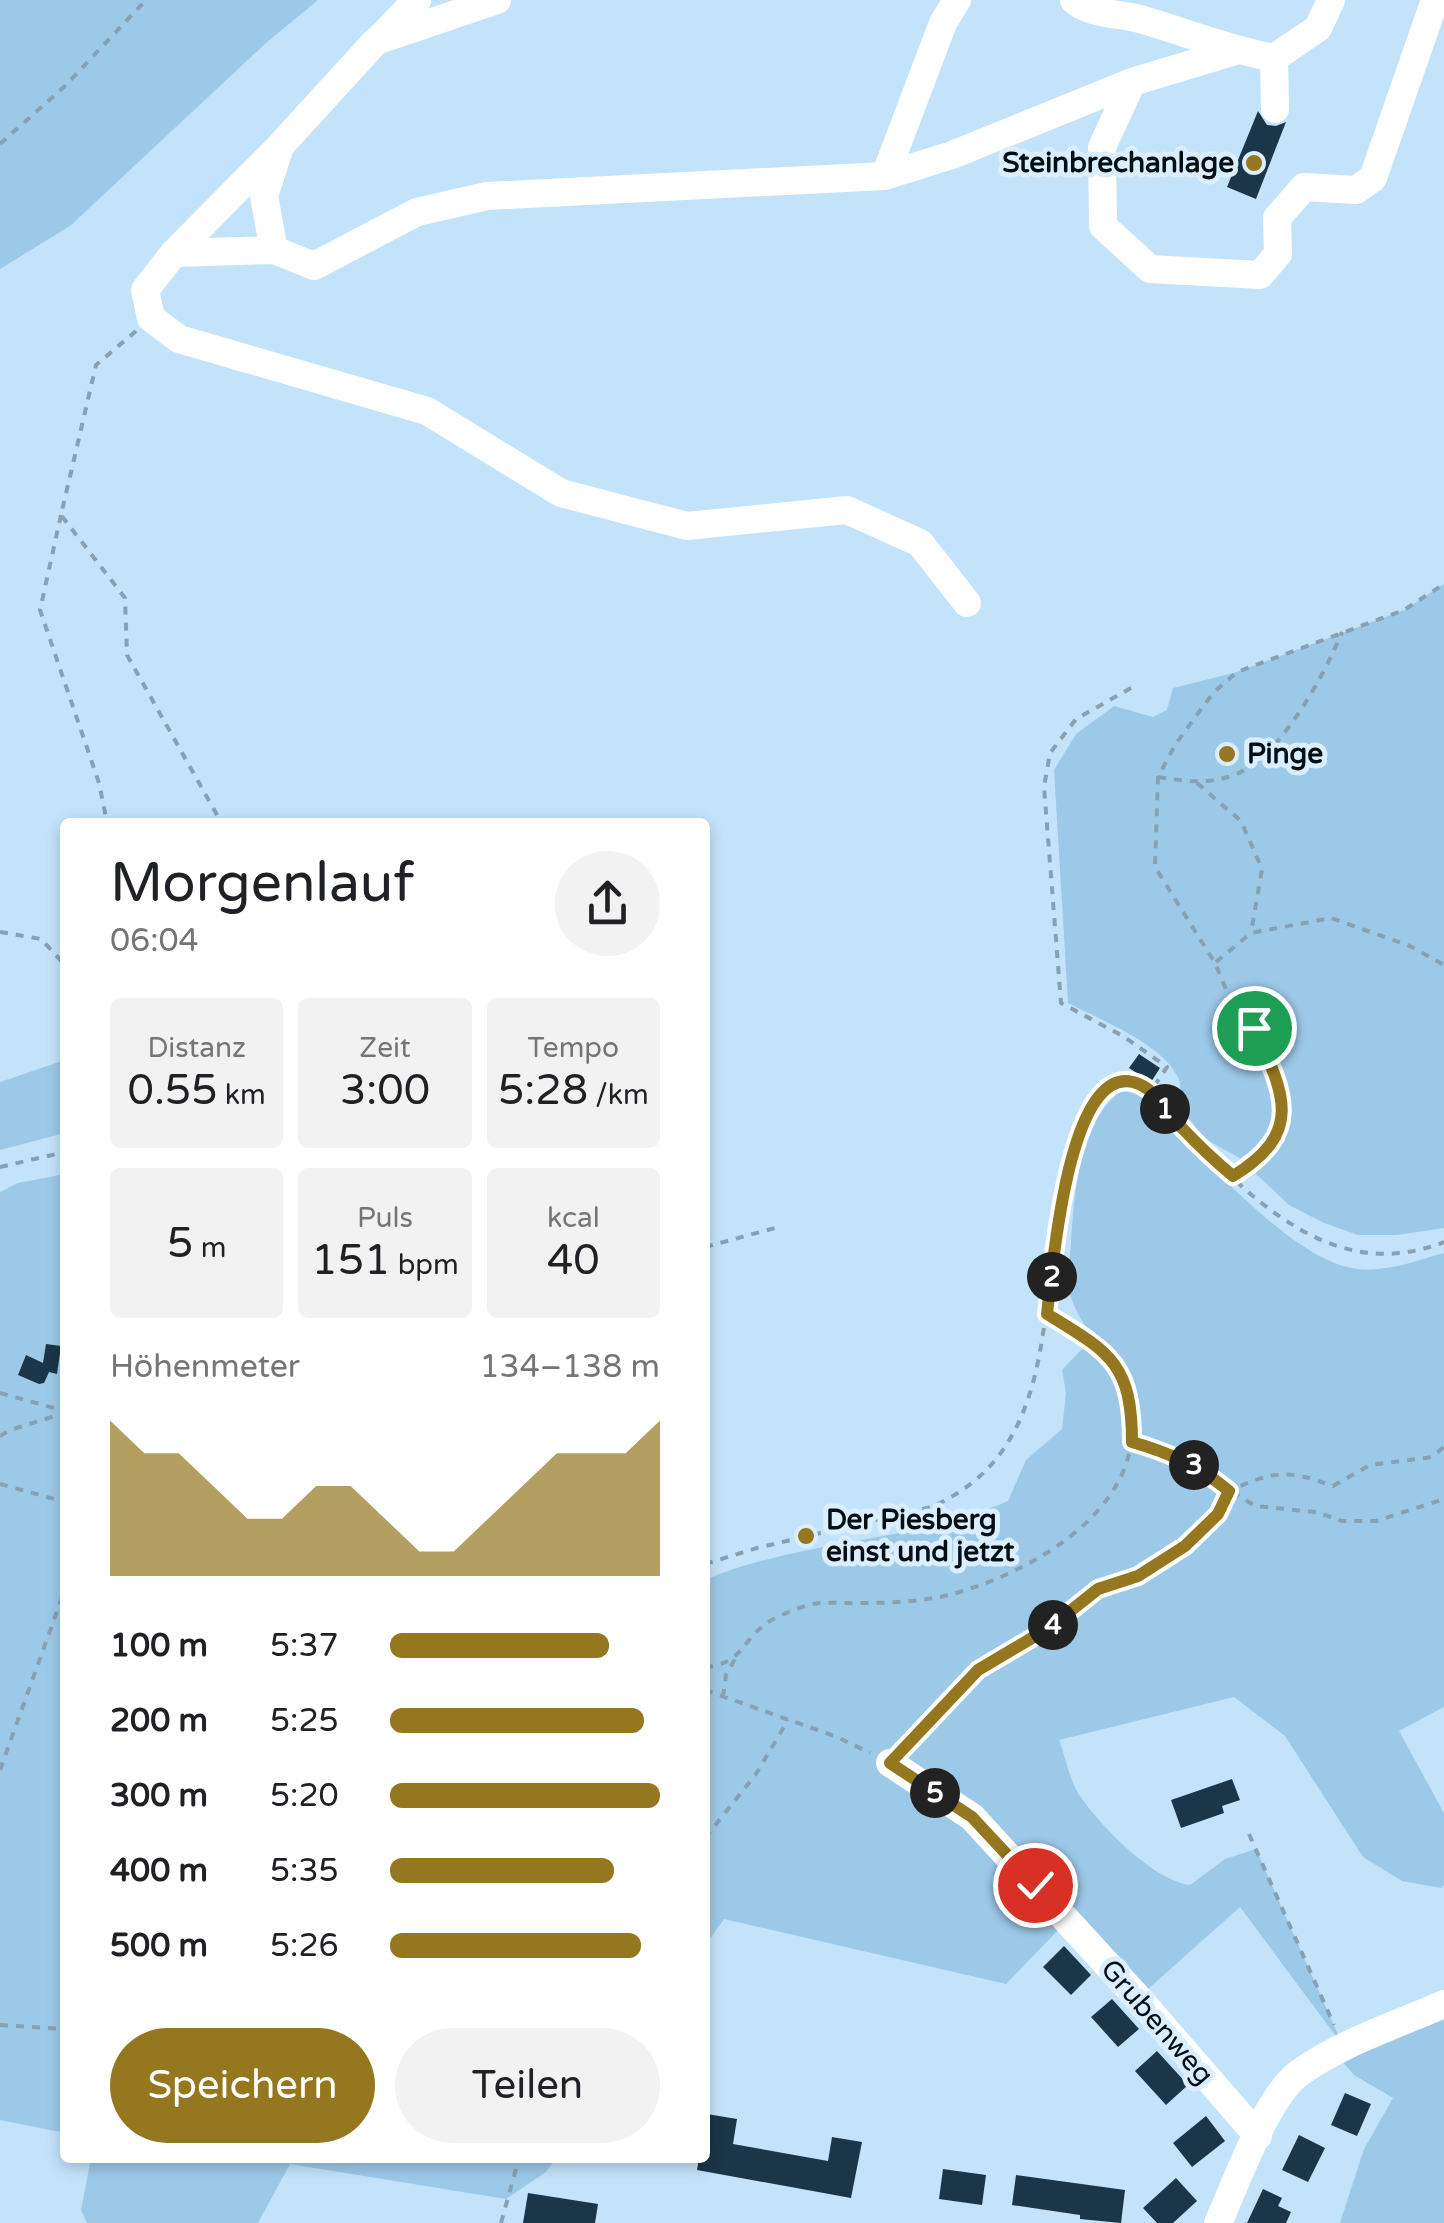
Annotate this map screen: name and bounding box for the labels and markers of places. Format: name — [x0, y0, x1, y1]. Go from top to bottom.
place label: Steinbrechanlage — [1002, 146, 1234, 180]
marker: Steinbrechanlage — [1243, 152, 1265, 174]
place label: Pinge — [1247, 737, 1323, 771]
marker: Pinge — [1216, 743, 1238, 765]
pin — [1212, 986, 1297, 1071]
pin: 1 — [1140, 1084, 1190, 1134]
pin: 2 — [1027, 1252, 1077, 1302]
pin: 3 — [1169, 1440, 1219, 1490]
place label: Der Piesberg einst und jetzt — [826, 1503, 1015, 1569]
marker: Der Piesberg einst und jetzt — [795, 1525, 817, 1547]
pin: 4 — [1028, 1600, 1078, 1650]
pin: 5 — [910, 1768, 960, 1818]
pin — [993, 1843, 1078, 1928]

